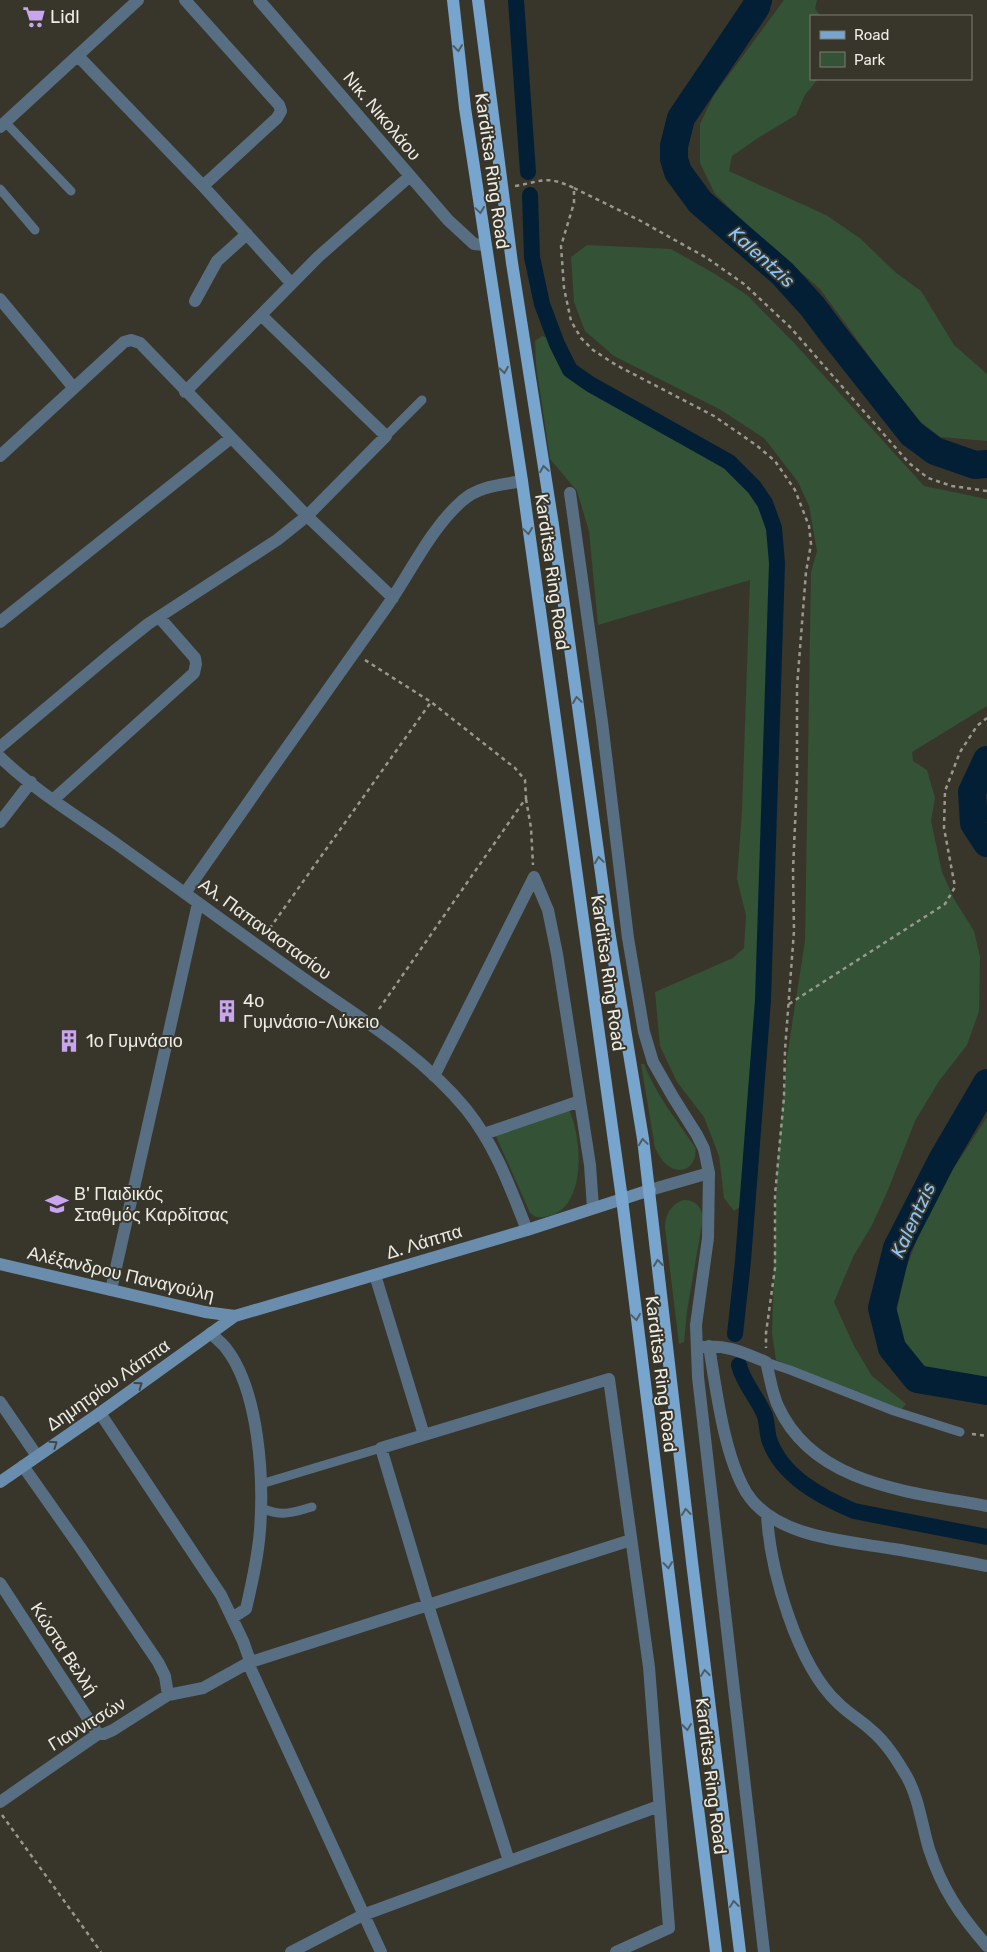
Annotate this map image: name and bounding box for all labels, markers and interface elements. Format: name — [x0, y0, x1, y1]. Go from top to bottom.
supermarket icon: Lidl — [21, 4, 47, 30]
place label: Lidl — [50, 6, 80, 28]
legend — [810, 15, 972, 80]
text: Road — [854, 26, 890, 44]
one-way arrow — [452, 45, 463, 53]
text: Park — [854, 51, 885, 69]
street label: Νικ. Νικολάου — [338, 67, 426, 165]
street label: Karditsa Ring Road — [470, 91, 514, 251]
one-way arrow — [474, 206, 485, 214]
water label: Kalentzis — [725, 222, 800, 293]
one-way arrow — [499, 366, 509, 375]
one-way arrow — [539, 465, 550, 473]
street label: Karditsa Ring Road — [530, 492, 574, 652]
one-way arrow — [523, 527, 533, 535]
one-way arrow — [572, 695, 582, 704]
one-way arrow — [594, 856, 605, 864]
street label: Αλ. Παπαναστασίου — [194, 873, 336, 985]
street label: Karditsa Ring Road — [586, 893, 630, 1053]
place label: 4ο Γυμνάσιο-Λύκειο — [243, 990, 379, 1033]
building icon: 4ο Γυμνάσιο-Λύκειο — [214, 998, 240, 1024]
building icon: 1ο Γυμνάσιο — [56, 1028, 82, 1054]
place label: 1ο Γυμνάσιο — [86, 1030, 183, 1052]
one-way arrow — [639, 1138, 649, 1146]
water label: Kalentzis — [886, 1179, 940, 1261]
place label: Β' Παιδικός Σταθμός Καρδίτσας — [74, 1183, 229, 1226]
school or university icon: Β' Παιδικός Σταθμός Καρδίτσας — [44, 1191, 70, 1217]
street label: Δ. Λάππα — [383, 1220, 465, 1264]
street label: Αλέξανδρου Παναγούλη — [25, 1242, 217, 1306]
one-way arrow — [653, 1259, 664, 1267]
street label: Karditsa Ring Road — [640, 1294, 682, 1454]
one-way arrow — [630, 1314, 641, 1322]
street label: Δημητρίου Λάππα — [42, 1334, 174, 1436]
one-way arrow — [133, 1382, 143, 1391]
one-way arrow — [49, 1441, 58, 1450]
one-way arrow — [681, 1507, 692, 1515]
one-way arrow — [662, 1561, 673, 1569]
street label: Κώστα Βελλή — [26, 1598, 102, 1700]
one-way arrow — [700, 1669, 711, 1677]
street label: Γιαννιτσών — [44, 1692, 130, 1756]
street label: Karditsa Ring Road — [690, 1696, 732, 1856]
one-way arrow — [681, 1723, 692, 1731]
one-way arrow — [729, 1899, 740, 1907]

